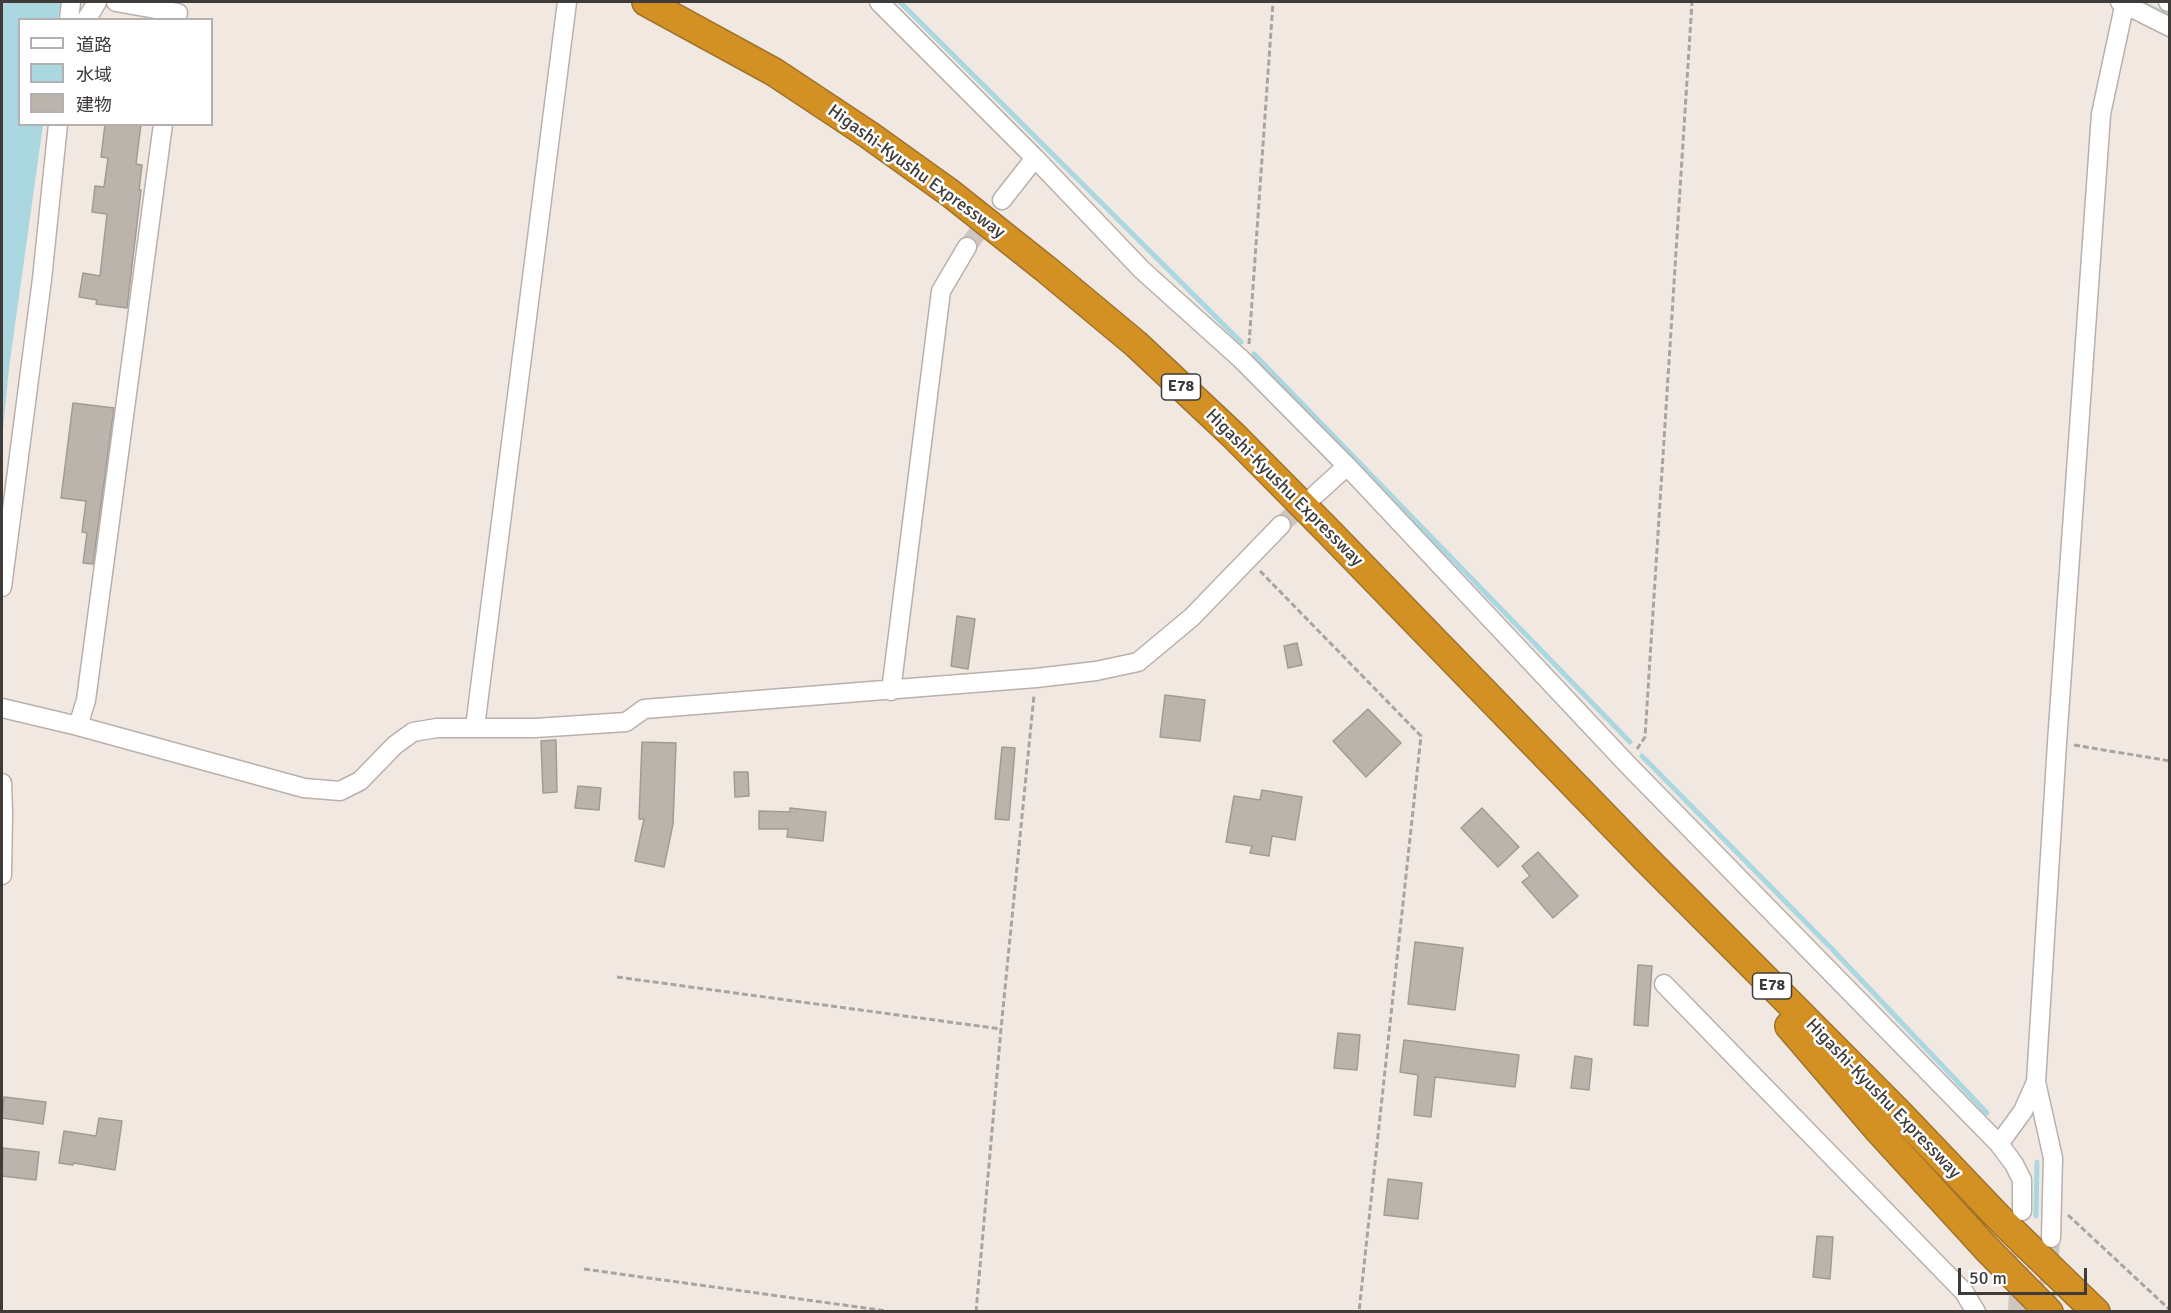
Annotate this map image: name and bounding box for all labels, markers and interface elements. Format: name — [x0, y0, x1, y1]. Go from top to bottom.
legend — [18, 18, 213, 126]
text: 道路 — [76, 34, 112, 56]
text: 水域 — [76, 64, 112, 86]
text: 建物 — [76, 94, 112, 116]
street label: Higashi-Kyushu Expressway — [823, 100, 1009, 244]
road number: E78 — [1162, 374, 1200, 400]
street label: Higashi-Kyushu Expressway — [1201, 405, 1367, 571]
road number: E78 — [1752, 973, 1792, 999]
street label: Higashi-Kyushu Expressway — [1801, 1015, 1965, 1183]
scale bar — [1961, 1256, 2090, 1294]
text: 50 m — [1969, 1267, 2007, 1289]

